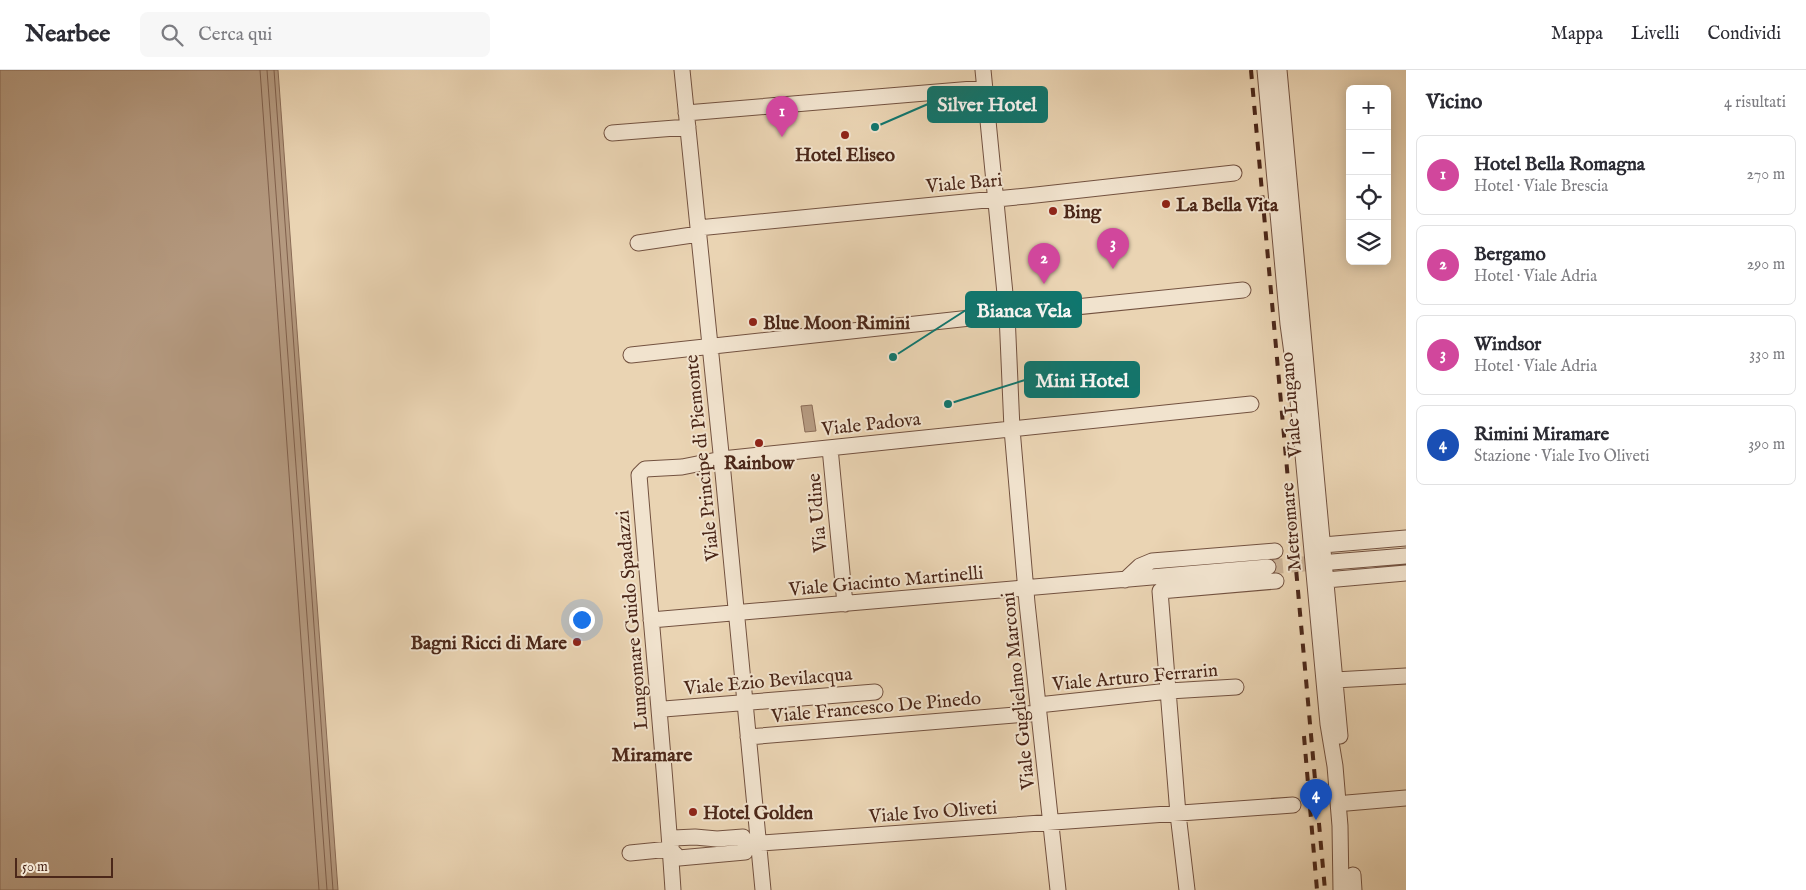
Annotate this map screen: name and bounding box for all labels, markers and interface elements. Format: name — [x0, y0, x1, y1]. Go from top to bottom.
search box — [140, 12, 490, 57]
text: Nearbee — [25, 19, 110, 50]
icon: search — [158, 21, 186, 49]
text: Cerca qui — [198, 23, 272, 47]
text: Mappa — [1551, 23, 1603, 46]
text: Livelli — [1631, 23, 1679, 46]
text: Condividi — [1707, 23, 1781, 46]
map controls — [1346, 85, 1391, 265]
button: + — [1346, 85, 1391, 130]
callout: Silver Hotel — [928, 87, 1047, 122]
text: Vicino — [1426, 89, 1482, 116]
text: Silver Hotel — [937, 93, 1037, 118]
text: 4 risultati — [1724, 93, 1786, 113]
pin: 1 — [766, 96, 798, 137]
marker: Hotel Eliseo — [839, 129, 851, 141]
button: − — [1346, 130, 1391, 175]
place label: Hotel Eliseo — [795, 144, 895, 168]
text: Hotel Bella Romagna — [1474, 153, 1645, 177]
text: 1 — [1440, 165, 1446, 185]
text: 270 m — [1746, 165, 1785, 185]
street label: Viale Bari — [924, 169, 1003, 199]
button: locate — [1346, 175, 1391, 220]
text: Hotel · Viale Brescia — [1474, 177, 1608, 197]
place label: La Bella Vita — [1176, 194, 1279, 218]
marker: La Bella Vita — [1160, 198, 1172, 210]
place label: Bing — [1063, 201, 1102, 225]
marker: Bing — [1047, 205, 1059, 217]
button: layers — [1346, 220, 1391, 265]
pin: 3 — [1097, 228, 1129, 269]
pin: 2 — [1028, 243, 1060, 284]
text: Bergamo — [1474, 243, 1546, 267]
text: 2 — [1439, 255, 1447, 275]
text: 290 m — [1747, 255, 1785, 275]
text: Hotel · Viale Adria — [1474, 267, 1597, 287]
callout: Bianca Vela — [966, 292, 1081, 327]
text: Bianca Vela — [977, 299, 1072, 324]
place label: Blue Moon Rimini — [763, 312, 910, 336]
marker: Blue Moon Rimini — [747, 316, 759, 328]
text: Windsor — [1474, 333, 1541, 357]
text: 3 — [1440, 345, 1446, 365]
text: 330 m — [1749, 345, 1785, 365]
street label: Viale Lugano — [1275, 351, 1309, 460]
street label: Viale Principe di Piemonte — [680, 353, 726, 563]
text: Hotel · Viale Adria — [1474, 357, 1597, 377]
callout: Mini Hotel — [1025, 362, 1139, 397]
text: Mini Hotel — [1035, 369, 1129, 394]
street label: Viale Padova — [819, 408, 923, 442]
text: Rimini Miramare — [1474, 423, 1609, 447]
text: 4 — [1439, 435, 1447, 455]
text: 390 m — [1748, 435, 1785, 455]
marker: Rainbow — [753, 437, 765, 449]
text: Stazione · Viale Ivo Oliveti — [1474, 447, 1650, 467]
place label: Rainbow — [724, 452, 796, 476]
street label: Via Udine — [803, 472, 833, 554]
street label: Metromare — [1276, 481, 1308, 572]
street label: Lungomare Guido Spadazzi — [611, 509, 655, 731]
street label: Viale Giacinto Martinelli — [787, 562, 984, 603]
street label: Viale Guglielmo Marconi — [997, 591, 1041, 792]
your location — [569, 607, 595, 633]
place label: Bagni Ricci di Mare — [411, 632, 567, 656]
marker: Bagni Ricci di Mare — [571, 636, 583, 648]
street label: Viale Arturo Ferrarin — [1050, 659, 1219, 697]
street label: Viale Ezio Bevilacqua — [682, 663, 854, 701]
street label: Viale Francesco De Pinedo — [769, 687, 982, 729]
district label: Miramare — [612, 743, 693, 768]
pin: 4 — [1300, 779, 1332, 820]
street label: Viale Ivo Oliveti — [867, 797, 998, 830]
place label: Hotel Golden — [703, 802, 813, 826]
marker: Hotel Golden — [687, 806, 699, 818]
scale bar — [15, 855, 112, 878]
text: 50 m — [22, 858, 48, 876]

